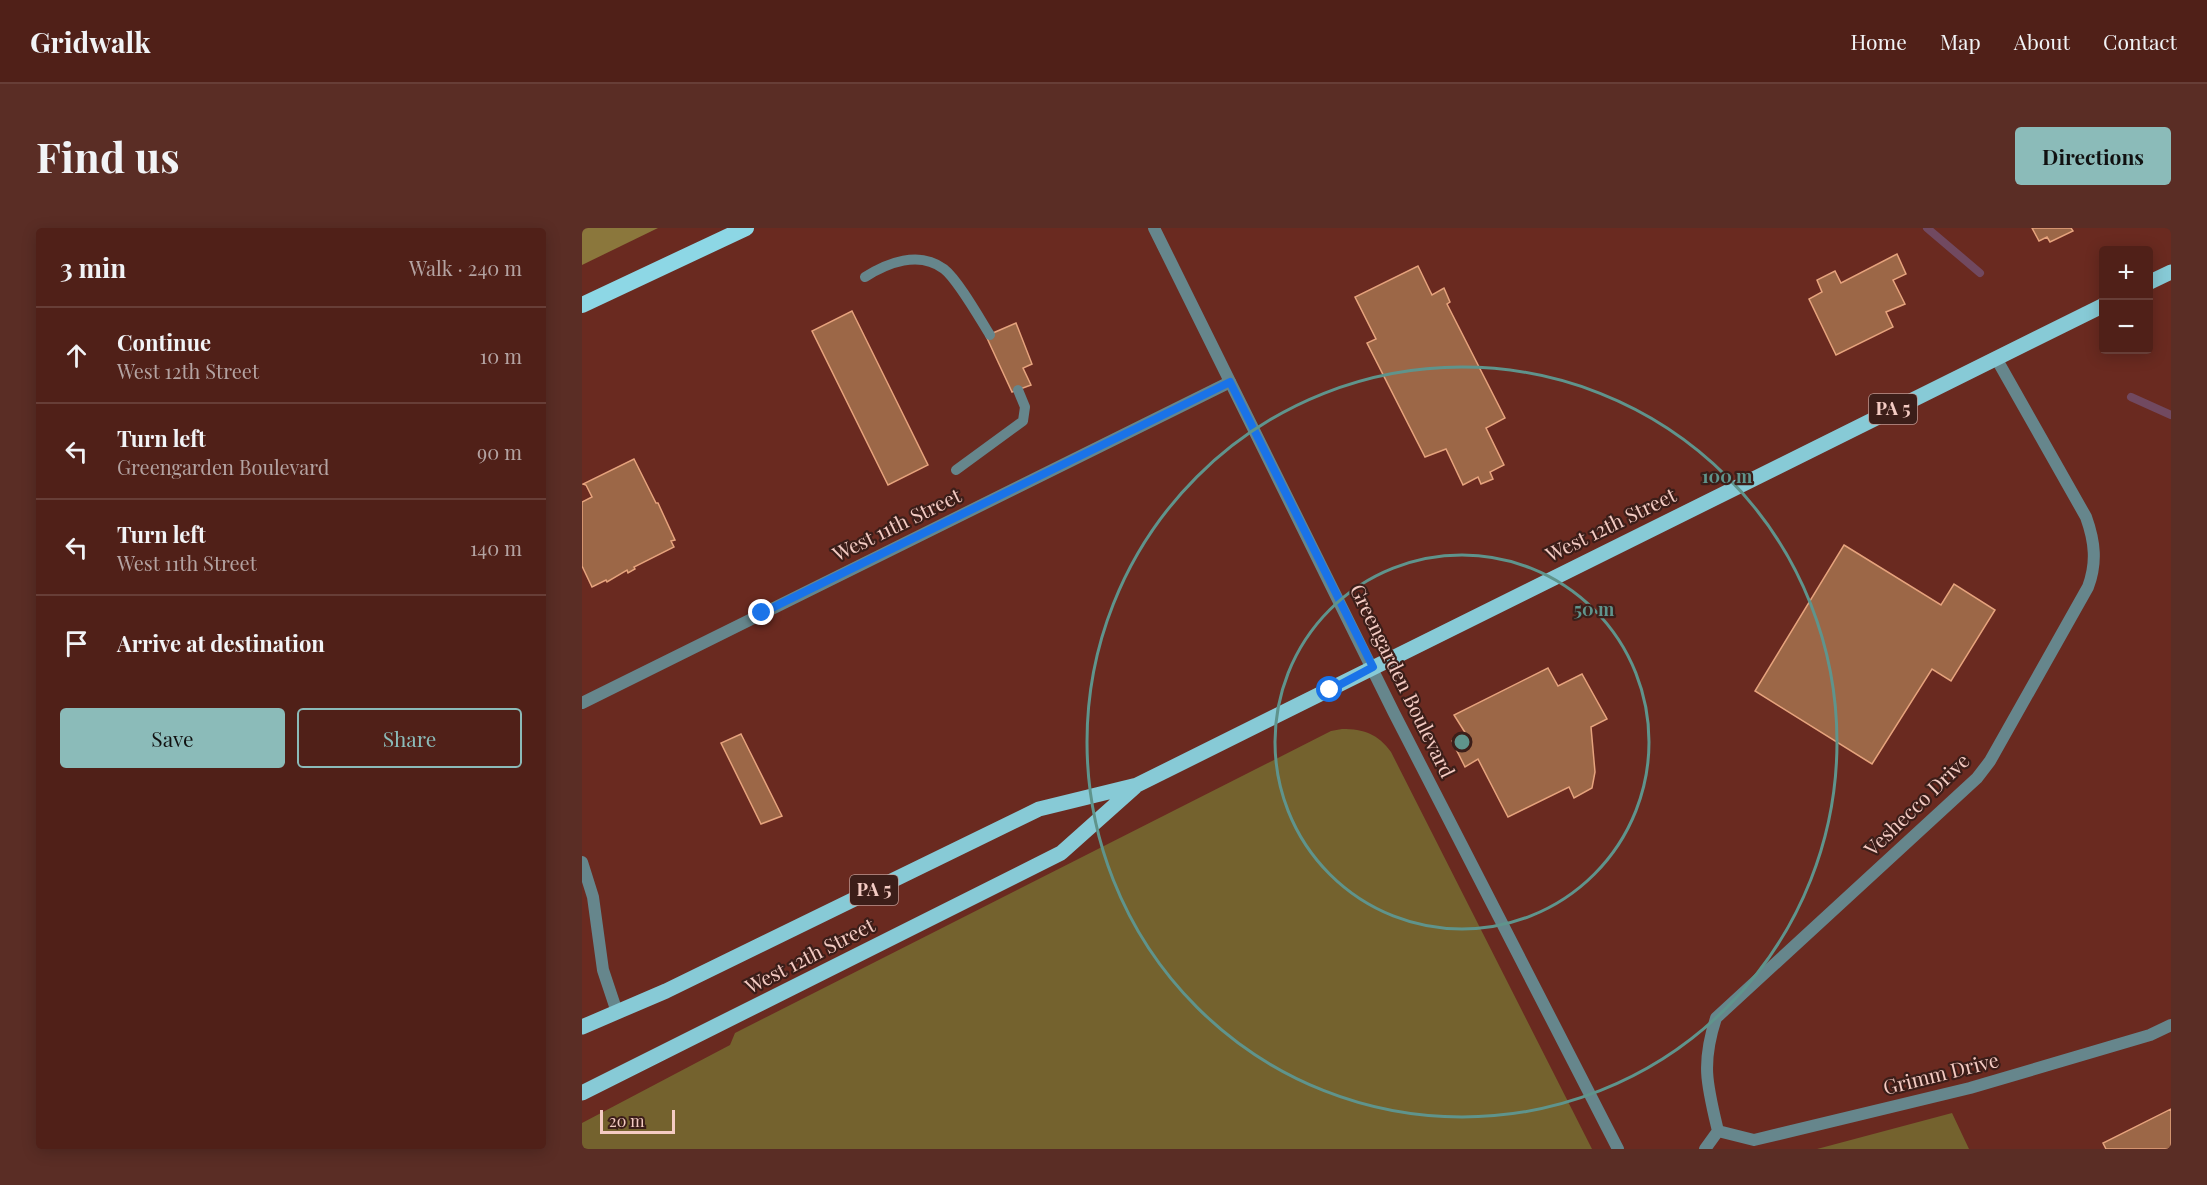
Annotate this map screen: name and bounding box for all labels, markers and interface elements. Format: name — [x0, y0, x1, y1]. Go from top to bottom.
text: Gridwalk — [30, 23, 151, 60]
text: Home — [1851, 27, 1907, 55]
text: Map — [1940, 27, 1981, 55]
text: About — [2014, 27, 2070, 55]
text: Contact — [2103, 27, 2177, 55]
button: Directions — [2015, 127, 2171, 185]
text: Find us — [36, 128, 180, 184]
map controls — [2099, 246, 2153, 354]
button: + — [2099, 246, 2153, 300]
text: 3 min — [60, 250, 126, 285]
text: Walk · 240 m — [409, 254, 522, 281]
button: − — [2099, 300, 2153, 354]
text: Continue — [117, 327, 211, 357]
icon: ahead — [60, 339, 93, 372]
text: 10 m — [480, 342, 522, 369]
text: West 12th Street — [117, 357, 259, 384]
road number: PA 5 — [1869, 394, 1917, 424]
text: Turn left — [117, 423, 206, 453]
icon: left — [60, 435, 93, 468]
text: 90 m — [477, 438, 522, 465]
text: Greengarden Boulevard — [117, 453, 329, 480]
text: 100 m — [1702, 464, 1753, 488]
street label: West 11th Street — [827, 480, 966, 567]
street label: West 12th Street — [1540, 480, 1681, 567]
text: Turn left — [117, 519, 206, 549]
icon: left — [60, 531, 93, 564]
text: 140 m — [470, 534, 522, 561]
text: West 11th Street — [117, 549, 257, 576]
street label: Greengarden Boulevard — [1345, 579, 1462, 782]
text: 50 m — [1574, 597, 1615, 621]
route end — [748, 599, 774, 625]
icon: arrive — [60, 627, 93, 660]
text: Arrive at destination — [117, 628, 325, 658]
route start — [1316, 676, 1342, 702]
button: Save — [60, 708, 285, 768]
button: Share — [297, 708, 522, 768]
centre of rings — [1452, 732, 1472, 752]
street label: Veshecco Drive — [1857, 747, 1974, 862]
road number: PA 5 — [850, 875, 898, 905]
street label: West 12th Street — [739, 910, 880, 999]
street label: Grimm Drive — [1880, 1045, 2001, 1100]
scale bar — [600, 1107, 675, 1134]
text: 20 m — [609, 1110, 644, 1131]

